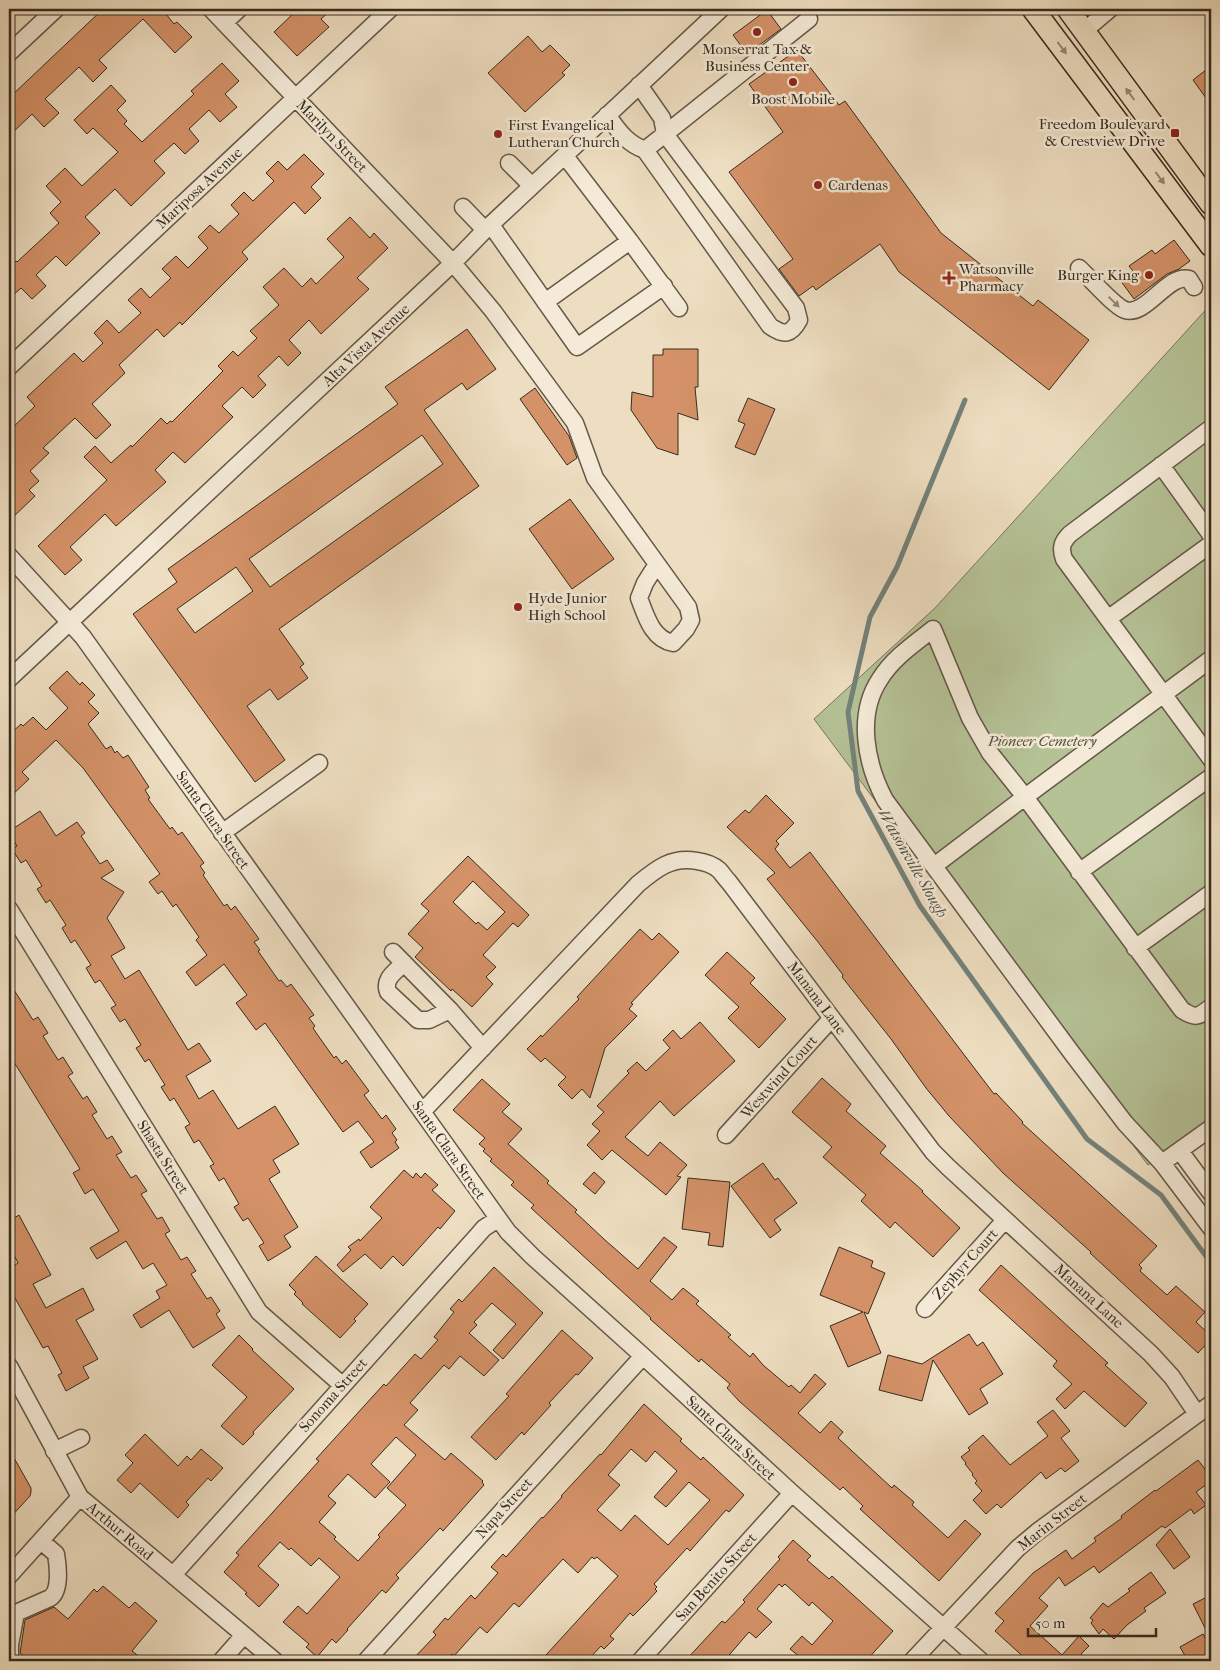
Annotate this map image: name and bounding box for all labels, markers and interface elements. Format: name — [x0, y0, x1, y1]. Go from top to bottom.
marker: Monserrat Tax & Business Center — [751, 26, 763, 38]
place label: Monserrat Tax & Business Center — [702, 40, 812, 75]
one-way arrow — [1057, 41, 1068, 54]
marker: Boost Mobile — [787, 76, 799, 88]
one-way arrow — [1125, 88, 1136, 101]
place label: Boost Mobile — [751, 90, 835, 108]
street label: Marilyn Street — [293, 96, 372, 177]
place label: Freedom Boulevard & Crestview Drive — [1039, 115, 1166, 150]
place label: First Evangelical Lutheran Church — [508, 116, 621, 151]
marker: Freedom Boulevard & Crestview Drive — [1169, 127, 1181, 139]
marker: First Evangelical Lutheran Church — [492, 128, 504, 140]
street label: Mariposa Avenue — [152, 143, 246, 233]
one-way arrow — [1154, 171, 1165, 184]
place label: Cardenas — [828, 176, 888, 194]
marker: Cardenas — [812, 179, 824, 191]
place label: Watsonville Pharmacy — [958, 260, 1035, 295]
place label: Burger King — [1057, 266, 1140, 284]
marker: Burger King — [1143, 269, 1155, 281]
marker: Watsonville Pharmacy — [943, 272, 955, 284]
one-way arrow — [1108, 296, 1120, 308]
street label: Alta Vista Avenue — [318, 300, 414, 391]
place label: Hyde Junior High School — [528, 589, 607, 624]
marker: Hyde Junior High School — [512, 601, 524, 613]
park label: Pioneer Cemetery — [987, 732, 1097, 750]
street label: Santa Clara Street — [172, 767, 254, 873]
water label: Watsonville Slough — [874, 805, 952, 921]
street label: Manana Lane — [784, 958, 851, 1039]
street label: Westwind Court — [736, 1031, 821, 1123]
street label: Santa Clara Street — [408, 1097, 490, 1203]
street label: Shasta Street — [133, 1117, 193, 1198]
street label: Zephyr Court — [929, 1224, 1002, 1303]
street label: Manana Lane — [1051, 1260, 1128, 1332]
street label: Sonoma Street — [295, 1354, 371, 1436]
street label: Santa Clara Street — [682, 1392, 780, 1485]
street label: Napa Street — [472, 1473, 536, 1542]
street label: Marin Street — [1014, 1489, 1091, 1555]
street label: Arthur Road — [82, 1497, 158, 1565]
street label: San Benito Street — [672, 1529, 761, 1625]
scale bar — [1028, 1605, 1155, 1637]
text: 50 m — [1035, 1614, 1066, 1632]

